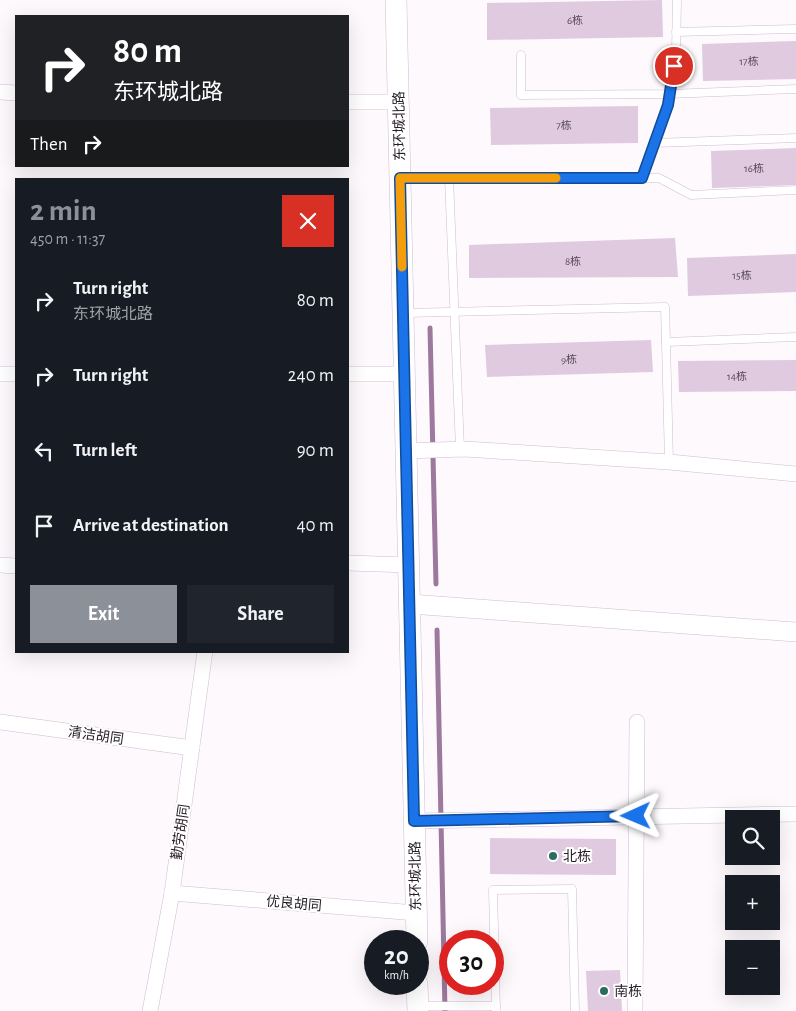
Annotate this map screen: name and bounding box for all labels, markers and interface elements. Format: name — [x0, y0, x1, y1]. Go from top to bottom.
house number: 6栋 — [567, 14, 583, 26]
text: 80 m — [113, 34, 182, 69]
icon: right — [30, 35, 95, 100]
pin — [653, 45, 695, 87]
icon: arrive — [660, 52, 688, 80]
house number: 17栋 — [739, 55, 759, 67]
text: 东环城北路 — [113, 81, 223, 103]
street label: 东环城北路 — [390, 91, 408, 161]
house number: 7栋 — [556, 119, 572, 131]
icon: right — [78, 130, 106, 158]
text: Then — [30, 135, 68, 154]
house number: 16栋 — [744, 162, 764, 174]
button: close — [282, 195, 334, 247]
text: 2 min — [30, 196, 97, 226]
text: 450 m · 11:37 — [30, 231, 105, 247]
house number: 8栋 — [565, 255, 581, 267]
house number: 15栋 — [732, 269, 752, 281]
text: Turn right — [73, 279, 148, 298]
icon: right — [30, 287, 58, 315]
text: 80 m — [297, 291, 334, 310]
text: 东环城北路 — [73, 306, 153, 322]
house number: 9栋 — [561, 353, 577, 365]
icon: right — [30, 362, 58, 390]
text: Turn right — [73, 366, 148, 385]
text: 240 m — [288, 366, 334, 385]
house number: 14栋 — [727, 370, 747, 382]
icon: left — [30, 437, 58, 465]
text: Turn left — [73, 441, 137, 460]
text: 90 m — [297, 441, 334, 460]
icon: arrive — [30, 512, 58, 540]
text: Arrive at destination — [73, 516, 229, 535]
text: 40 m — [296, 516, 334, 535]
button: Exit — [30, 585, 177, 643]
button: Share — [187, 585, 334, 643]
street label: 清洁胡同 — [67, 724, 125, 747]
position arrow — [609, 789, 661, 841]
street label: 勤劳胡同 — [169, 803, 192, 861]
map controls — [725, 810, 780, 995]
button: search — [725, 810, 780, 865]
street label: 东环城北路 — [406, 841, 424, 911]
place label: 北栋 — [563, 848, 591, 864]
marker: 北栋 — [547, 850, 559, 862]
button: + — [725, 875, 780, 930]
street label: 优良胡同 — [265, 893, 323, 913]
speed limit sign: 30 — [439, 930, 504, 995]
button: − — [725, 940, 780, 995]
text: 20 — [384, 944, 409, 969]
text: km/h — [384, 969, 409, 981]
place label: 南栋 — [614, 983, 642, 999]
marker: 南栋 — [598, 985, 610, 997]

